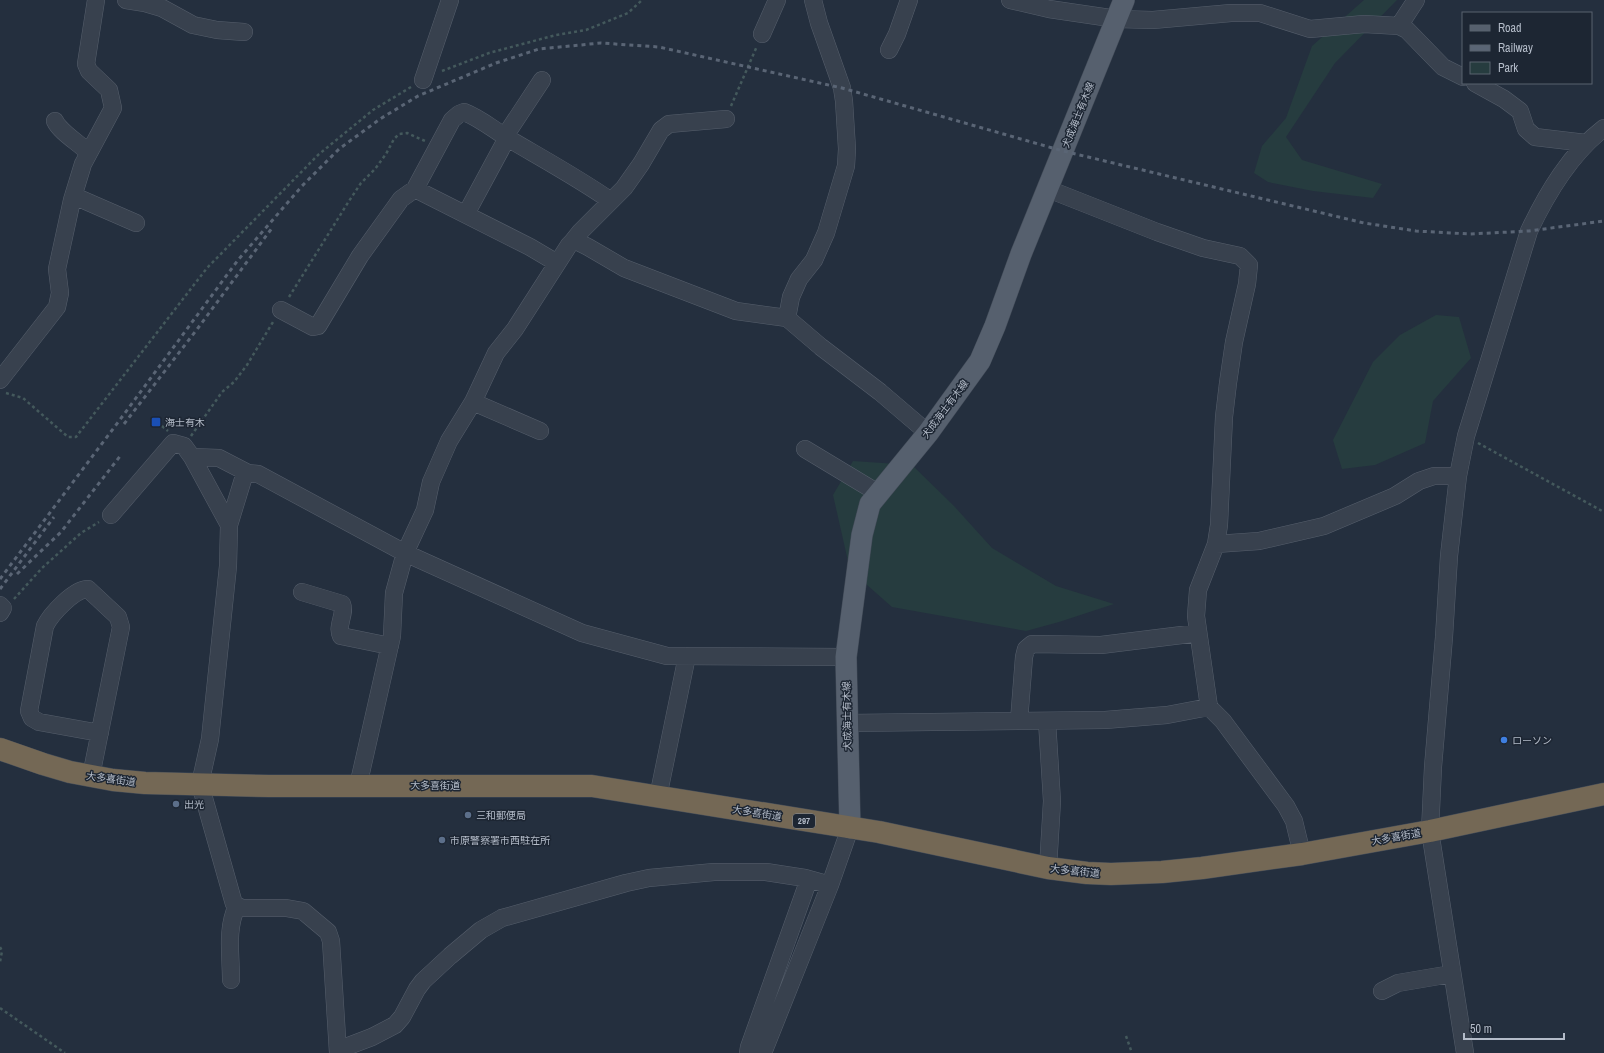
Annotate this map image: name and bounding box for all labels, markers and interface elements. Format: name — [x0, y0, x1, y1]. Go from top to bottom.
legend — [1462, 12, 1592, 84]
text: Road — [1498, 20, 1522, 36]
text: Railway — [1498, 40, 1533, 56]
text: Park — [1498, 60, 1518, 76]
street label: 犬成海士有木線 — [1059, 80, 1097, 150]
street label: 犬成海士有木線 — [919, 377, 971, 441]
marker: 海士有木 — [150, 416, 162, 428]
place label: 海士有木 — [165, 416, 205, 429]
street label: 犬成海士有木線 — [840, 681, 854, 751]
place label: ローソン — [1512, 734, 1552, 747]
marker: ローソン — [1499, 735, 1509, 745]
street label: 大多喜街道 — [85, 769, 137, 789]
street label: 大多喜街道 — [410, 779, 460, 792]
place label: 出光 — [184, 798, 204, 811]
marker: 出光 — [171, 799, 181, 809]
street label: 大多喜街道 — [731, 803, 783, 823]
place label: 三和郵便局 — [476, 809, 526, 822]
marker: 三和郵便局 — [463, 810, 473, 820]
road number: 297 — [793, 814, 815, 828]
street label: 大多喜街道 — [1370, 826, 1422, 848]
place label: 市原警察署市西駐在所 — [450, 834, 550, 847]
marker: 市原警察署市西駐在所 — [437, 835, 447, 845]
street label: 大多喜街道 — [1049, 862, 1101, 880]
scale bar — [1464, 1015, 1564, 1041]
text: 50 m — [1470, 1021, 1492, 1037]

